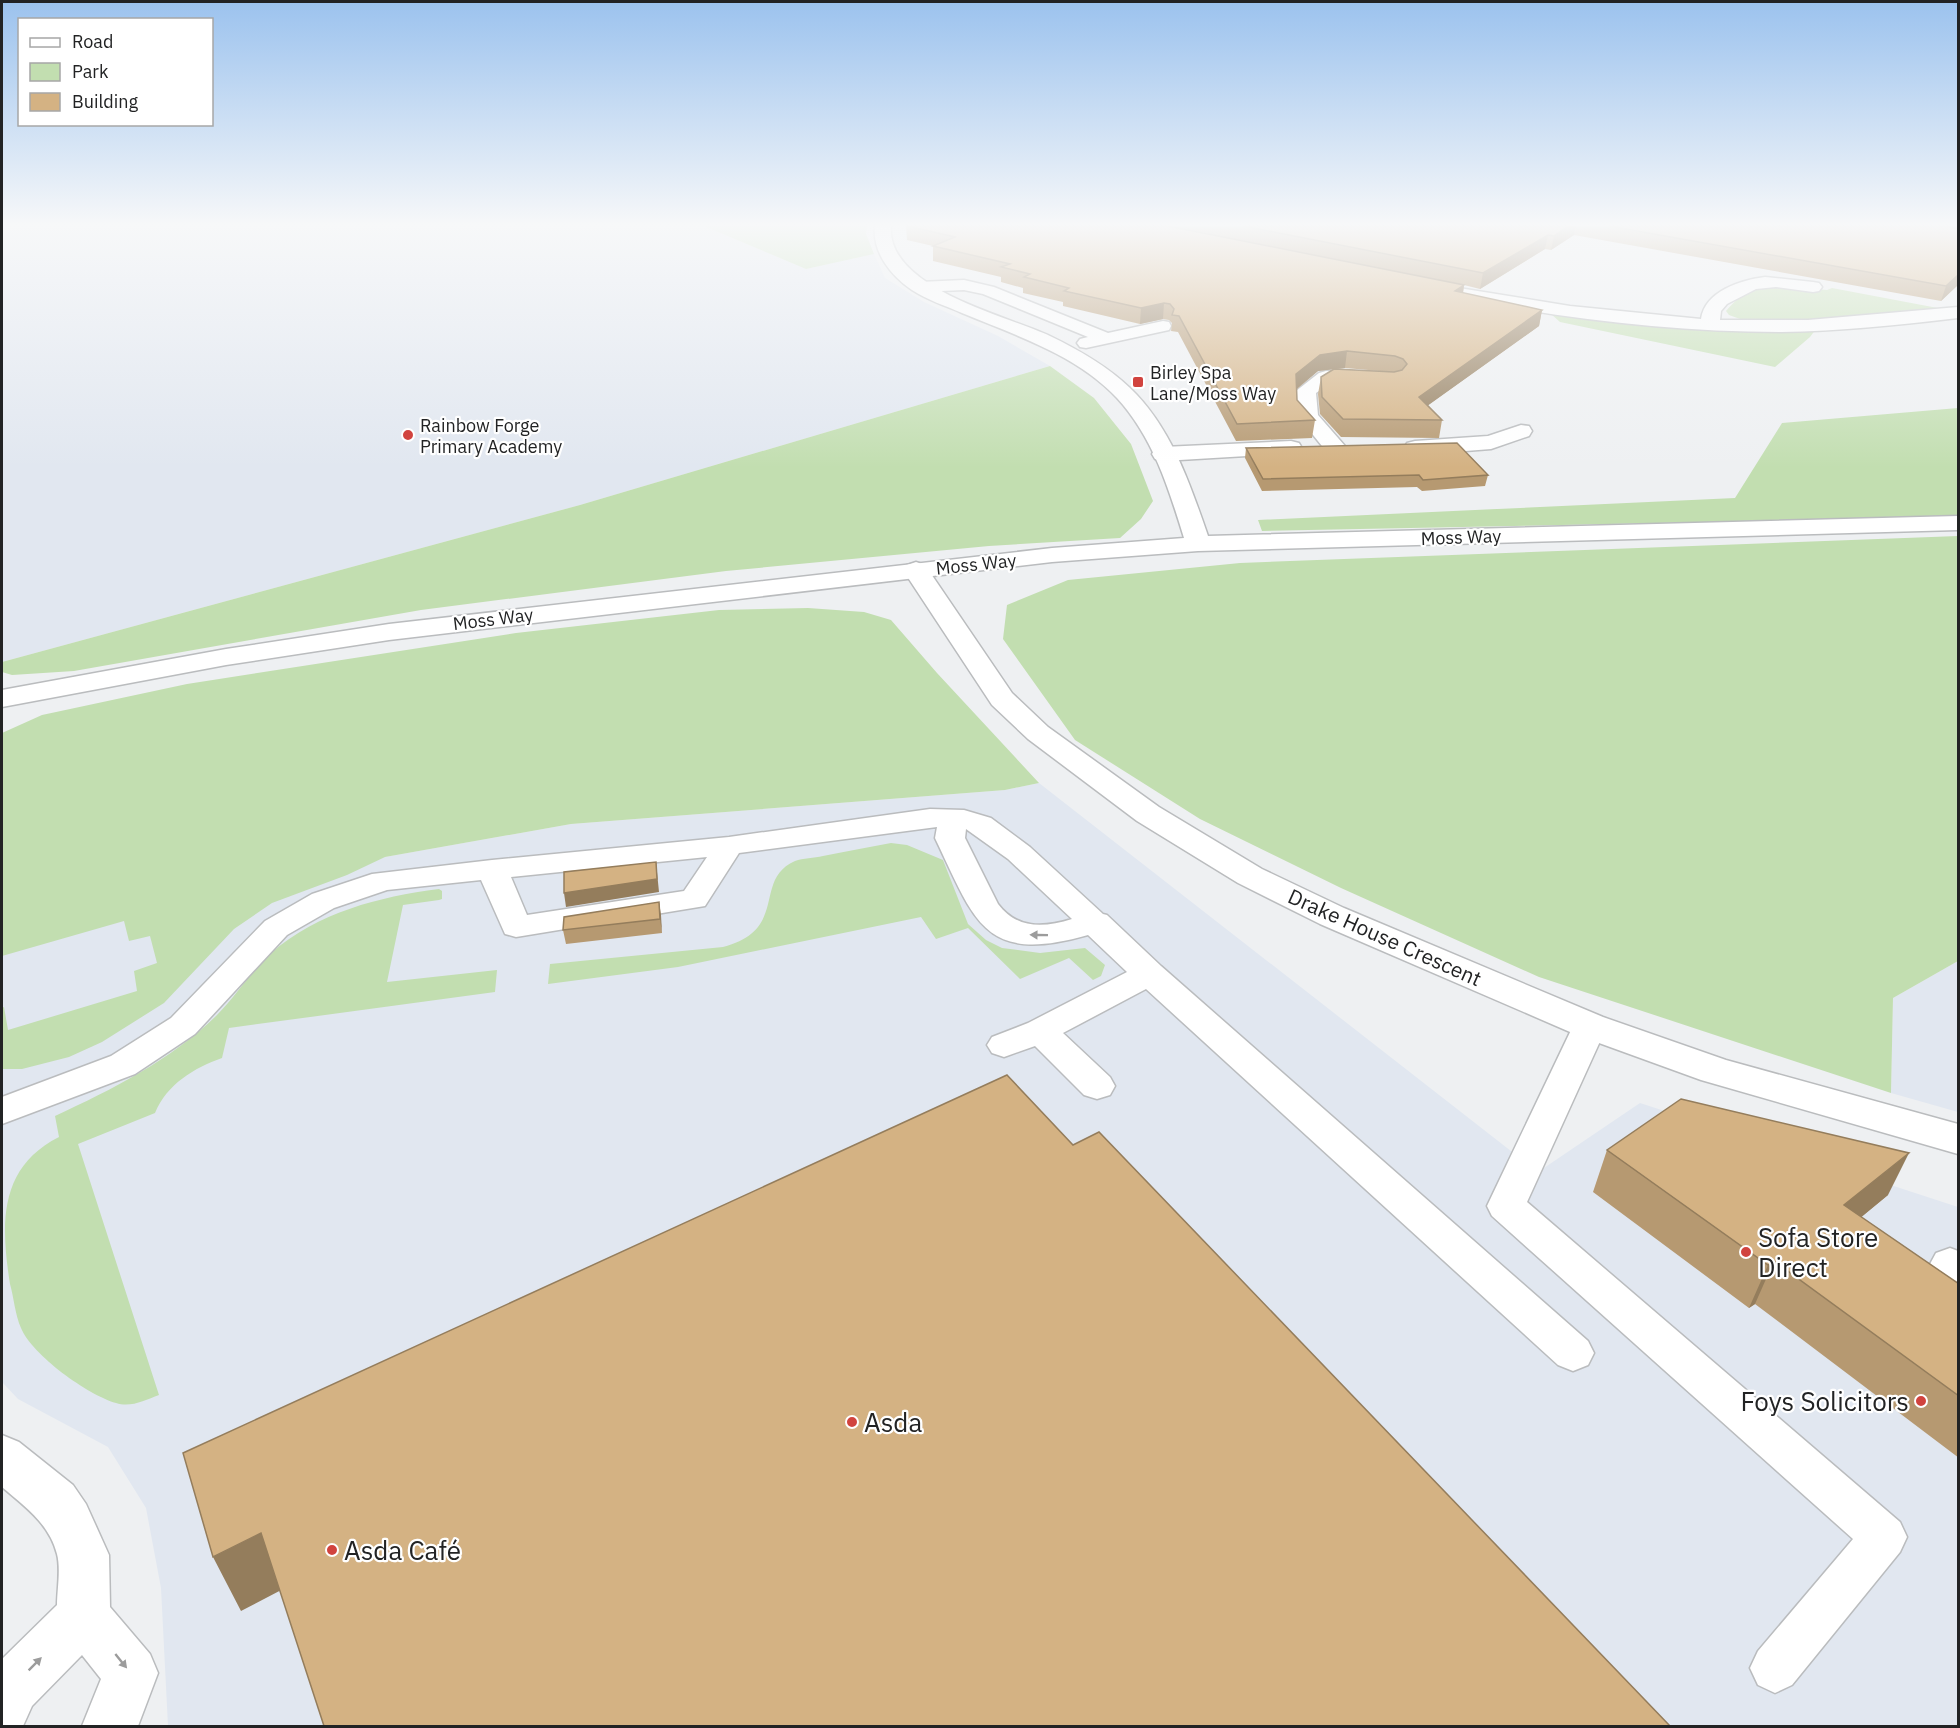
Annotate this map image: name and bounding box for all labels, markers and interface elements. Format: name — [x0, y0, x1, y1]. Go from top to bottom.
legend — [18, 18, 213, 126]
text: Road — [72, 30, 113, 53]
text: Park — [72, 60, 109, 83]
text: Building — [72, 90, 139, 113]
place label: Birley Spa Lane/Moss Way — [1150, 361, 1276, 405]
marker: Birley Spa Lane/Moss Way — [1131, 375, 1145, 389]
place label: Rainbow Forge Primary Academy — [420, 414, 562, 458]
marker: Rainbow Forge Primary Academy — [401, 428, 415, 442]
street label: Moss Way — [1420, 524, 1502, 550]
street label: Moss Way — [935, 548, 1017, 580]
street label: Moss Way — [452, 603, 534, 635]
street label: Drake House Crescent — [1284, 882, 1486, 992]
one-way arrow — [1029, 930, 1048, 940]
place label: Sofa Store Direct — [1758, 1220, 1878, 1284]
marker: Sofa Store Direct — [1739, 1245, 1753, 1259]
place label: Foys Solicitors — [1740, 1384, 1909, 1418]
marker: Foys Solicitors — [1914, 1394, 1928, 1408]
place label: Asda — [864, 1405, 922, 1439]
marker: Asda — [845, 1415, 859, 1429]
place label: Asda Café — [344, 1533, 461, 1567]
marker: Asda Café — [325, 1543, 339, 1557]
one-way arrow — [114, 1653, 127, 1669]
one-way arrow — [28, 1656, 42, 1671]

